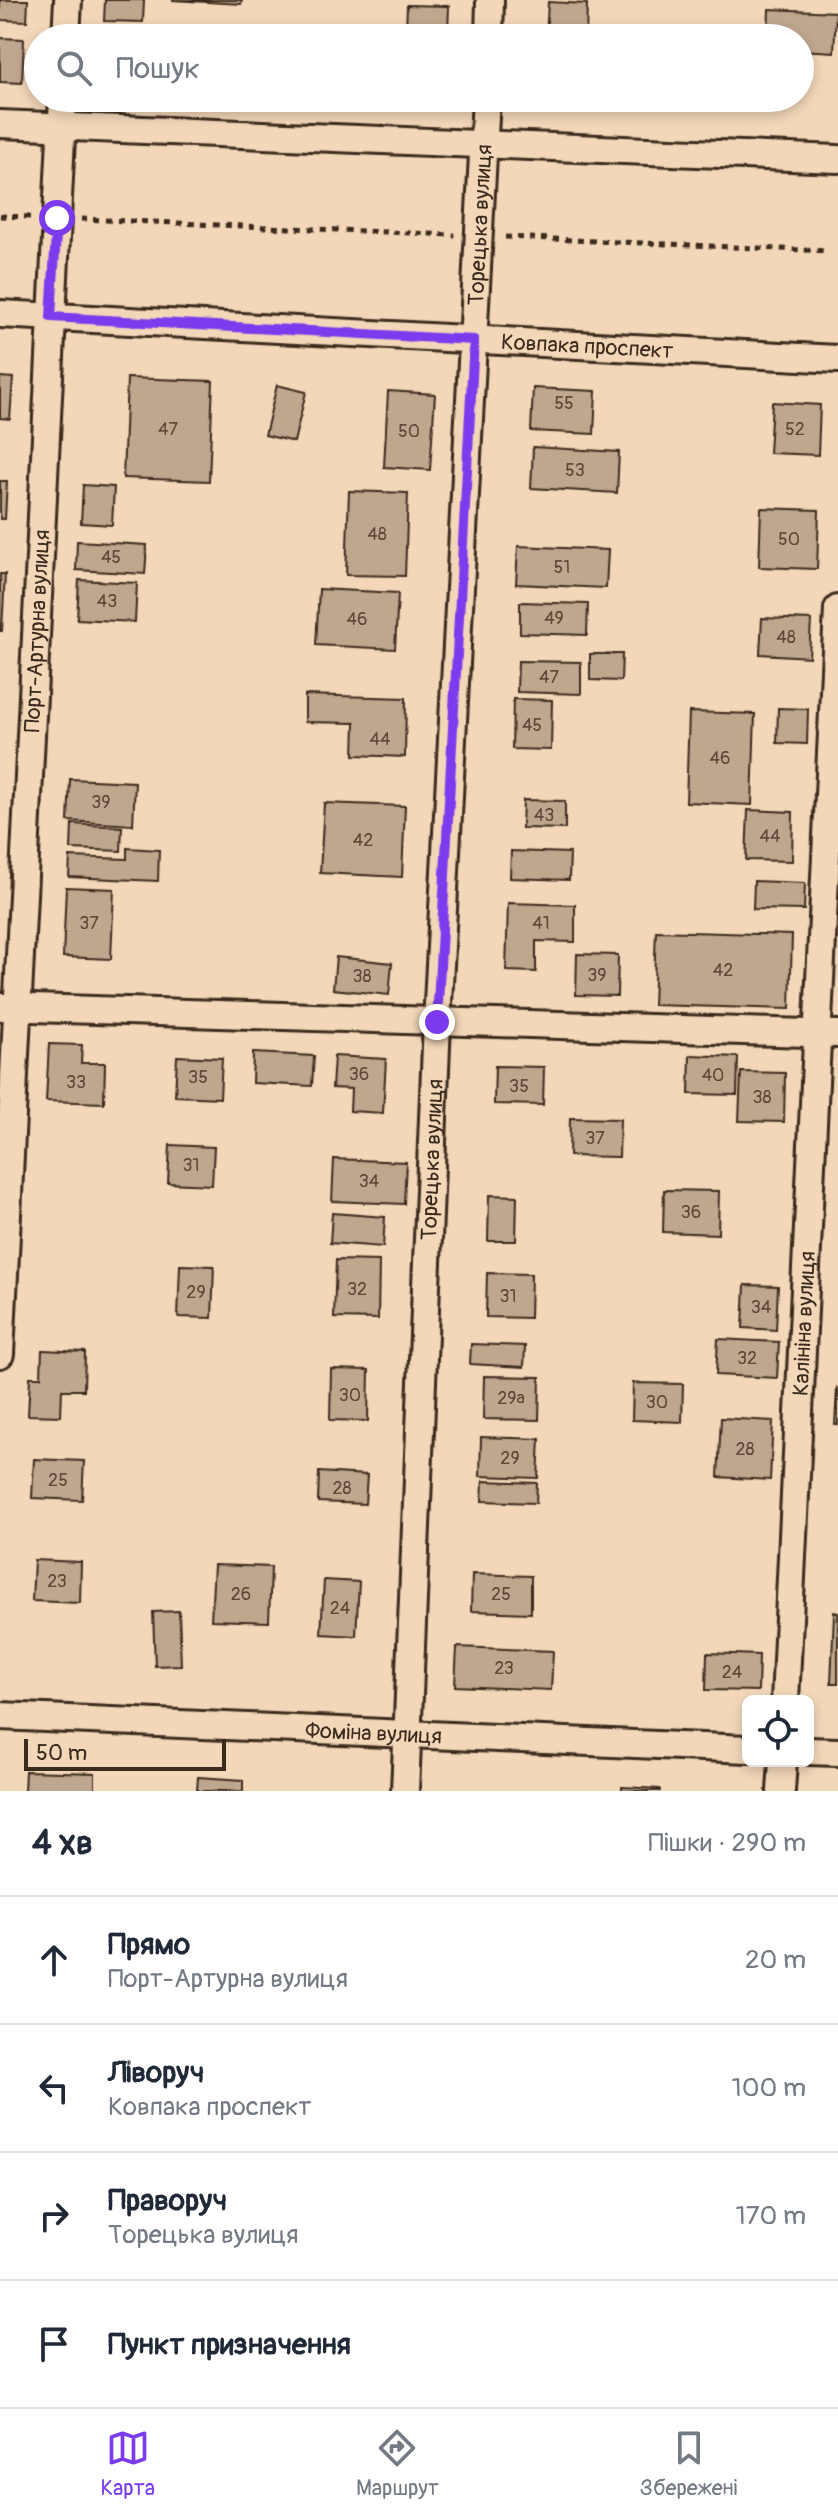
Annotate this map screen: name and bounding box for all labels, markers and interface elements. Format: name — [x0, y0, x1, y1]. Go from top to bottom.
search box — [24, 24, 814, 112]
icon: search — [52, 46, 96, 90]
text: Пошук — [116, 50, 200, 87]
street label: Торецька вулиця — [462, 144, 499, 306]
route start — [39, 200, 75, 236]
street label: Ковпака проспект — [500, 328, 674, 365]
house number: 55 — [554, 392, 574, 415]
house number: 47 — [158, 418, 178, 441]
house number: 52 — [785, 418, 805, 441]
house number: 50 — [398, 420, 420, 443]
house number: 53 — [565, 459, 585, 482]
house number: 48 — [367, 523, 387, 546]
house number: 50 — [778, 528, 800, 551]
street label: Порт-Артурна вулиця — [18, 529, 56, 733]
house number: 45 — [101, 546, 121, 569]
house number: 51 — [554, 556, 570, 579]
house number: 43 — [97, 590, 117, 613]
house number: 49 — [544, 607, 564, 630]
house number: 46 — [347, 608, 367, 631]
house number: 48 — [776, 626, 796, 649]
house number: 47 — [539, 666, 559, 689]
house number: 45 — [522, 714, 542, 737]
house number: 44 — [370, 728, 391, 751]
house number: 46 — [710, 747, 730, 770]
house number: 39 — [91, 791, 111, 814]
house number: 43 — [534, 804, 554, 827]
house number: 44 — [760, 825, 781, 848]
house number: 42 — [353, 829, 373, 852]
house number: 37 — [79, 912, 99, 935]
house number: 41 — [532, 912, 550, 935]
house number: 42 — [713, 959, 733, 982]
house number: 39 — [587, 964, 607, 987]
house number: 38 — [352, 965, 372, 988]
route end — [419, 1004, 455, 1040]
house number: 36 — [349, 1063, 369, 1086]
house number: 40 — [702, 1064, 724, 1087]
house number: 35 — [188, 1066, 208, 1089]
house number: 33 — [66, 1071, 86, 1094]
house number: 35 — [509, 1075, 529, 1098]
street label: Торецька вулиця — [415, 1078, 450, 1241]
house number: 38 — [752, 1086, 772, 1109]
house number: 37 — [585, 1127, 605, 1150]
house number: 31 — [182, 1154, 200, 1177]
house number: 34 — [359, 1170, 380, 1193]
house number: 36 — [681, 1201, 701, 1224]
street label: Калініна вулиця — [787, 1250, 822, 1397]
house number: 32 — [347, 1278, 367, 1301]
house number: 29 — [186, 1281, 206, 1304]
house number: 31 — [499, 1285, 517, 1308]
house number: 34 — [751, 1296, 772, 1319]
house number: 32 — [737, 1347, 757, 1370]
house number: 30 — [339, 1384, 361, 1407]
house number: 29а — [497, 1387, 525, 1410]
house number: 30 — [646, 1391, 668, 1414]
house number: 28 — [735, 1438, 755, 1461]
house number: 29 — [500, 1447, 520, 1470]
house number: 25 — [48, 1469, 68, 1492]
house number: 28 — [332, 1477, 352, 1500]
house number: 23 — [47, 1570, 67, 1593]
house number: 26 — [231, 1583, 251, 1606]
house number: 25 — [491, 1583, 511, 1606]
house number: 24 — [330, 1597, 351, 1620]
house number: 23 — [494, 1657, 514, 1680]
house number: 24 — [722, 1661, 743, 1684]
map controls — [742, 1695, 814, 1767]
button: locate — [742, 1695, 814, 1767]
street label: Фоміна вулиця — [305, 1716, 443, 1750]
scale bar — [24, 1735, 226, 1771]
text: 50 m — [36, 1739, 87, 1767]
text: 4 хв — [32, 1822, 93, 1865]
text: Пішки · 290 m — [648, 1827, 806, 1859]
text: Прямо — [108, 1926, 190, 1963]
icon: ahead — [32, 1938, 76, 1982]
text: 20 m — [745, 1944, 806, 1976]
text: Порт-Артурна вулиця — [108, 1963, 348, 1995]
text: Ліворуч — [108, 2054, 204, 2091]
icon: left — [32, 2066, 76, 2110]
text: 100 m — [732, 2072, 806, 2104]
text: Ковпака проспект — [108, 2091, 311, 2123]
text: Праворуч — [108, 2182, 227, 2219]
icon: right — [32, 2194, 76, 2238]
text: 170 m — [736, 2200, 806, 2232]
text: Торецька вулиця — [108, 2219, 299, 2251]
icon: arrive — [32, 2322, 76, 2366]
text: Пункт призначення — [108, 2326, 351, 2363]
tab: Карта — [100, 2426, 155, 2502]
tab: Маршрут — [356, 2426, 439, 2502]
tab: Збережені — [640, 2426, 737, 2502]

